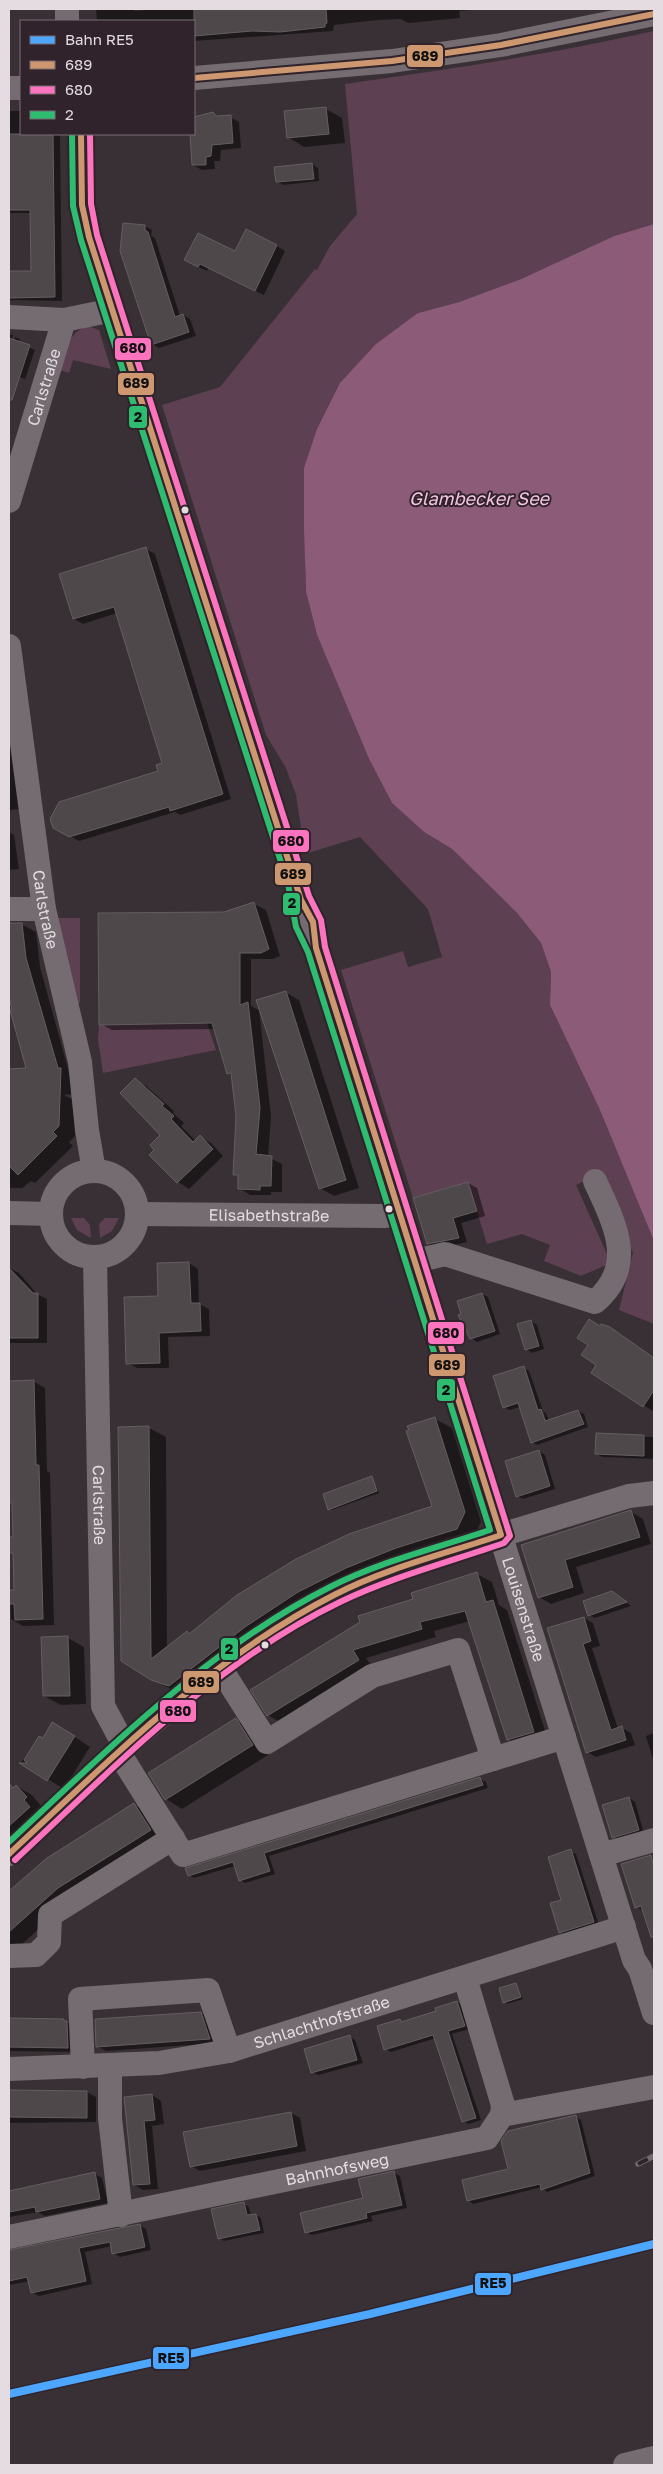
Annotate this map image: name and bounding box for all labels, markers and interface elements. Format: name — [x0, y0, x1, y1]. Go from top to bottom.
legend — [20, 20, 195, 135]
text: Bahn RE5 — [65, 30, 134, 48]
line badge: 689 — [406, 44, 444, 68]
text: 689 — [412, 47, 438, 64]
text: 689 — [65, 55, 92, 73]
text: 680 — [65, 80, 93, 98]
text: 2 — [65, 105, 74, 123]
line badge: 680 — [114, 337, 152, 361]
text: 680 — [120, 339, 146, 356]
street label: Carlstraße — [22, 346, 65, 428]
line badge: 689 — [117, 372, 155, 396]
text: 689 — [123, 374, 149, 391]
line badge: 2 — [128, 405, 148, 429]
text: 2 — [134, 408, 143, 425]
water label: Glambecker See — [409, 487, 551, 509]
unlabelled marker — [180, 505, 190, 515]
line badge: 680 — [272, 829, 310, 853]
text: 680 — [278, 832, 304, 849]
line badge: 689 — [274, 862, 312, 886]
text: 689 — [280, 865, 306, 882]
street label: Carlstraße — [29, 869, 63, 951]
line badge: 2 — [282, 892, 301, 916]
text: 2 — [288, 894, 297, 911]
unlabelled marker — [384, 1204, 394, 1214]
street label: Elisabethstraße — [209, 1205, 329, 1226]
line badge: 680 — [427, 1321, 465, 1345]
text: 680 — [433, 1324, 459, 1341]
line badge: 689 — [428, 1353, 466, 1377]
text: 689 — [434, 1356, 460, 1373]
line badge: 2 — [436, 1378, 456, 1402]
text: 2 — [442, 1381, 451, 1398]
street label: Carlstraße — [89, 1465, 110, 1545]
street label: Louisenstraße — [498, 1554, 550, 1664]
line badge: 2 — [220, 1637, 239, 1661]
text: 2 — [225, 1640, 234, 1657]
unlabelled marker — [260, 1640, 270, 1650]
line badge: 689 — [182, 1670, 220, 1694]
text: 689 — [188, 1673, 214, 1690]
line badge: 680 — [159, 1699, 197, 1723]
text: 680 — [165, 1702, 191, 1719]
street label: Schlachthofstraße — [251, 1991, 392, 2053]
street label: Bahnhofsweg — [284, 2149, 390, 2190]
line badge: RE5 — [474, 2272, 512, 2296]
text: RE5 — [479, 2274, 507, 2291]
line badge: RE5 — [152, 2346, 190, 2370]
text: RE5 — [157, 2349, 185, 2366]

